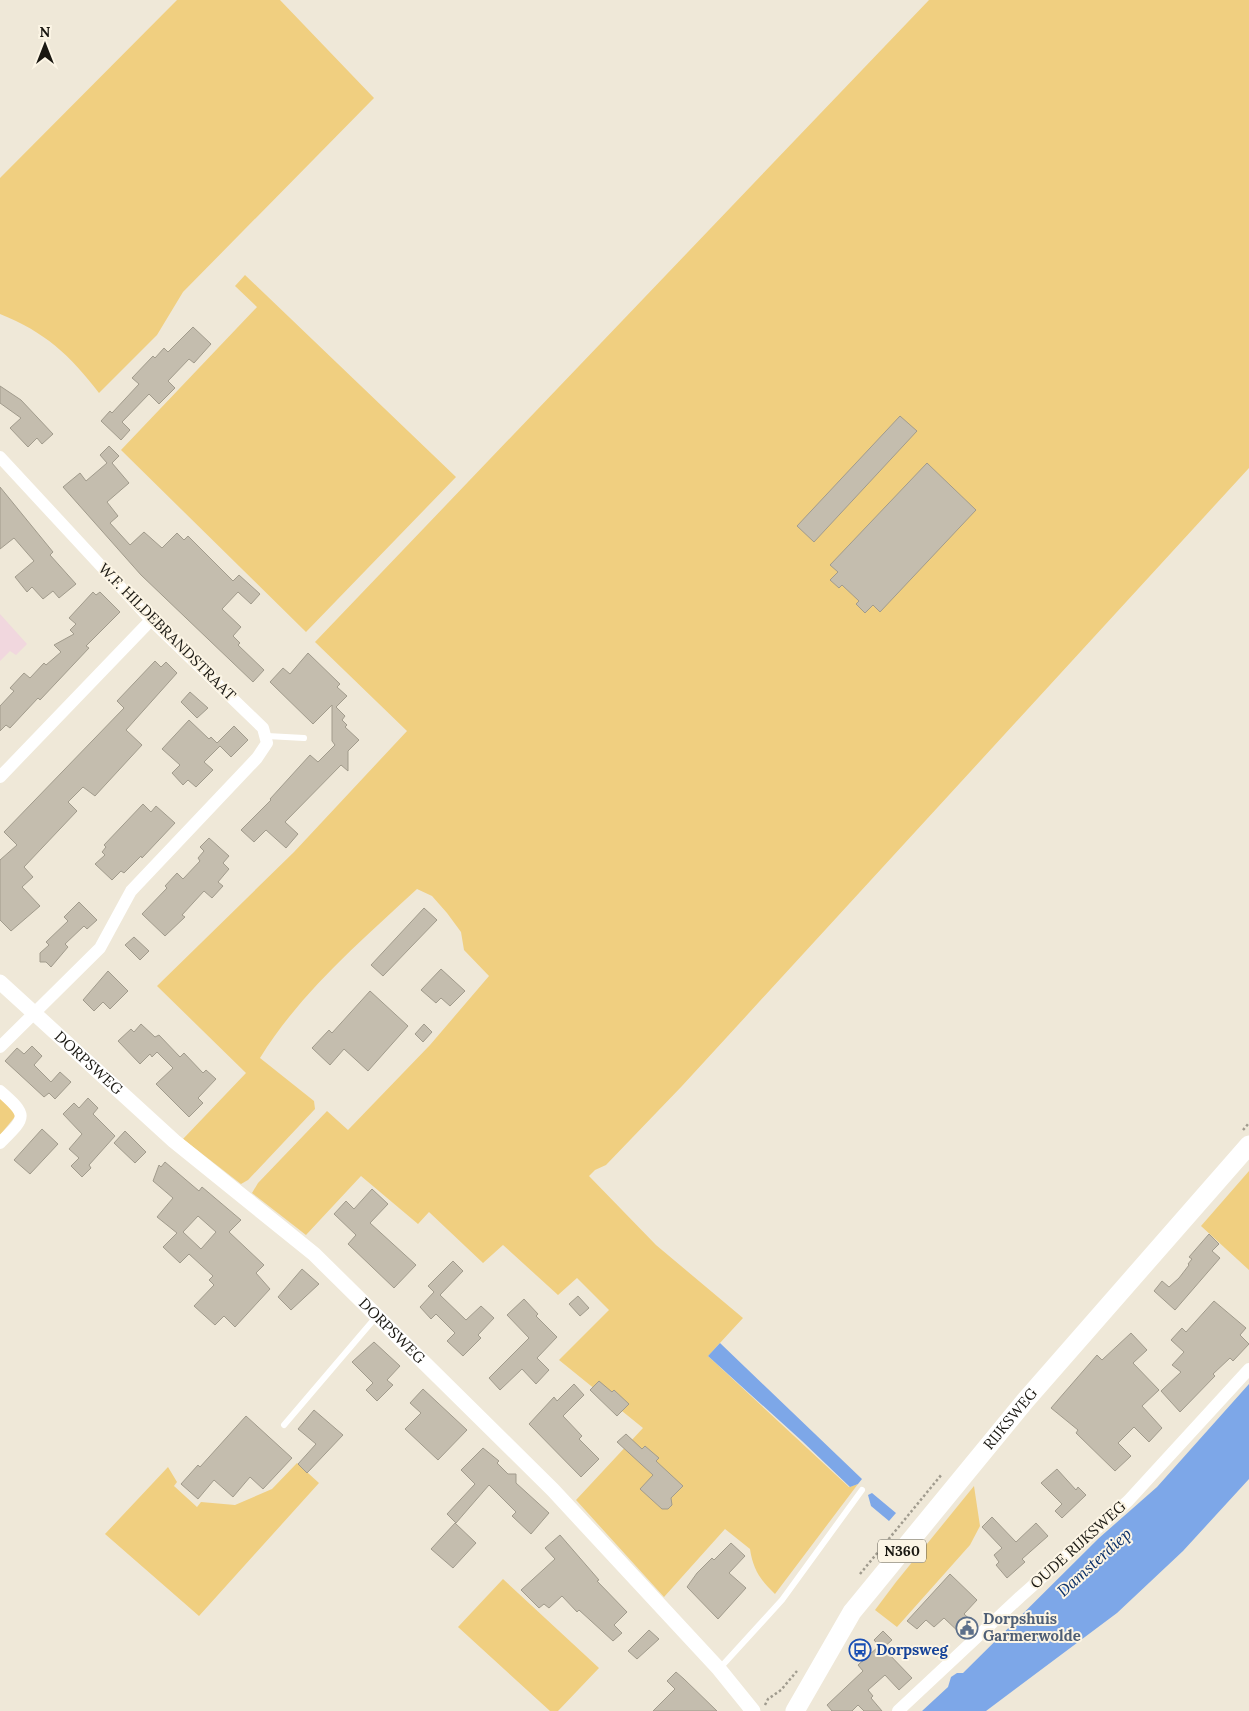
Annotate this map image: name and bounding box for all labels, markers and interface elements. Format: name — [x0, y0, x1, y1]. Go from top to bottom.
north arrow — [20, 20, 70, 70]
text: N — [40, 23, 51, 41]
street label: W.F. HILDEBRANDSTRAAT — [95, 559, 240, 705]
street label: DORPSWEG — [51, 1027, 127, 1099]
street label: DORPSWEG — [355, 1294, 430, 1368]
street label: RIJKSWEG — [979, 1383, 1041, 1453]
street label: OUDE RIJKSWEG — [1026, 1496, 1130, 1592]
water label: Damsterdiep — [1053, 1524, 1135, 1600]
road number: N360 — [878, 1540, 926, 1562]
place label: Dorpshuis Garmerwolde — [983, 1609, 1081, 1645]
public building icon: Dorpshuis Garmerwolde — [955, 1616, 979, 1640]
bus stop icon: Dorpsweg — [848, 1638, 872, 1662]
place label: Dorpsweg — [876, 1640, 948, 1659]

